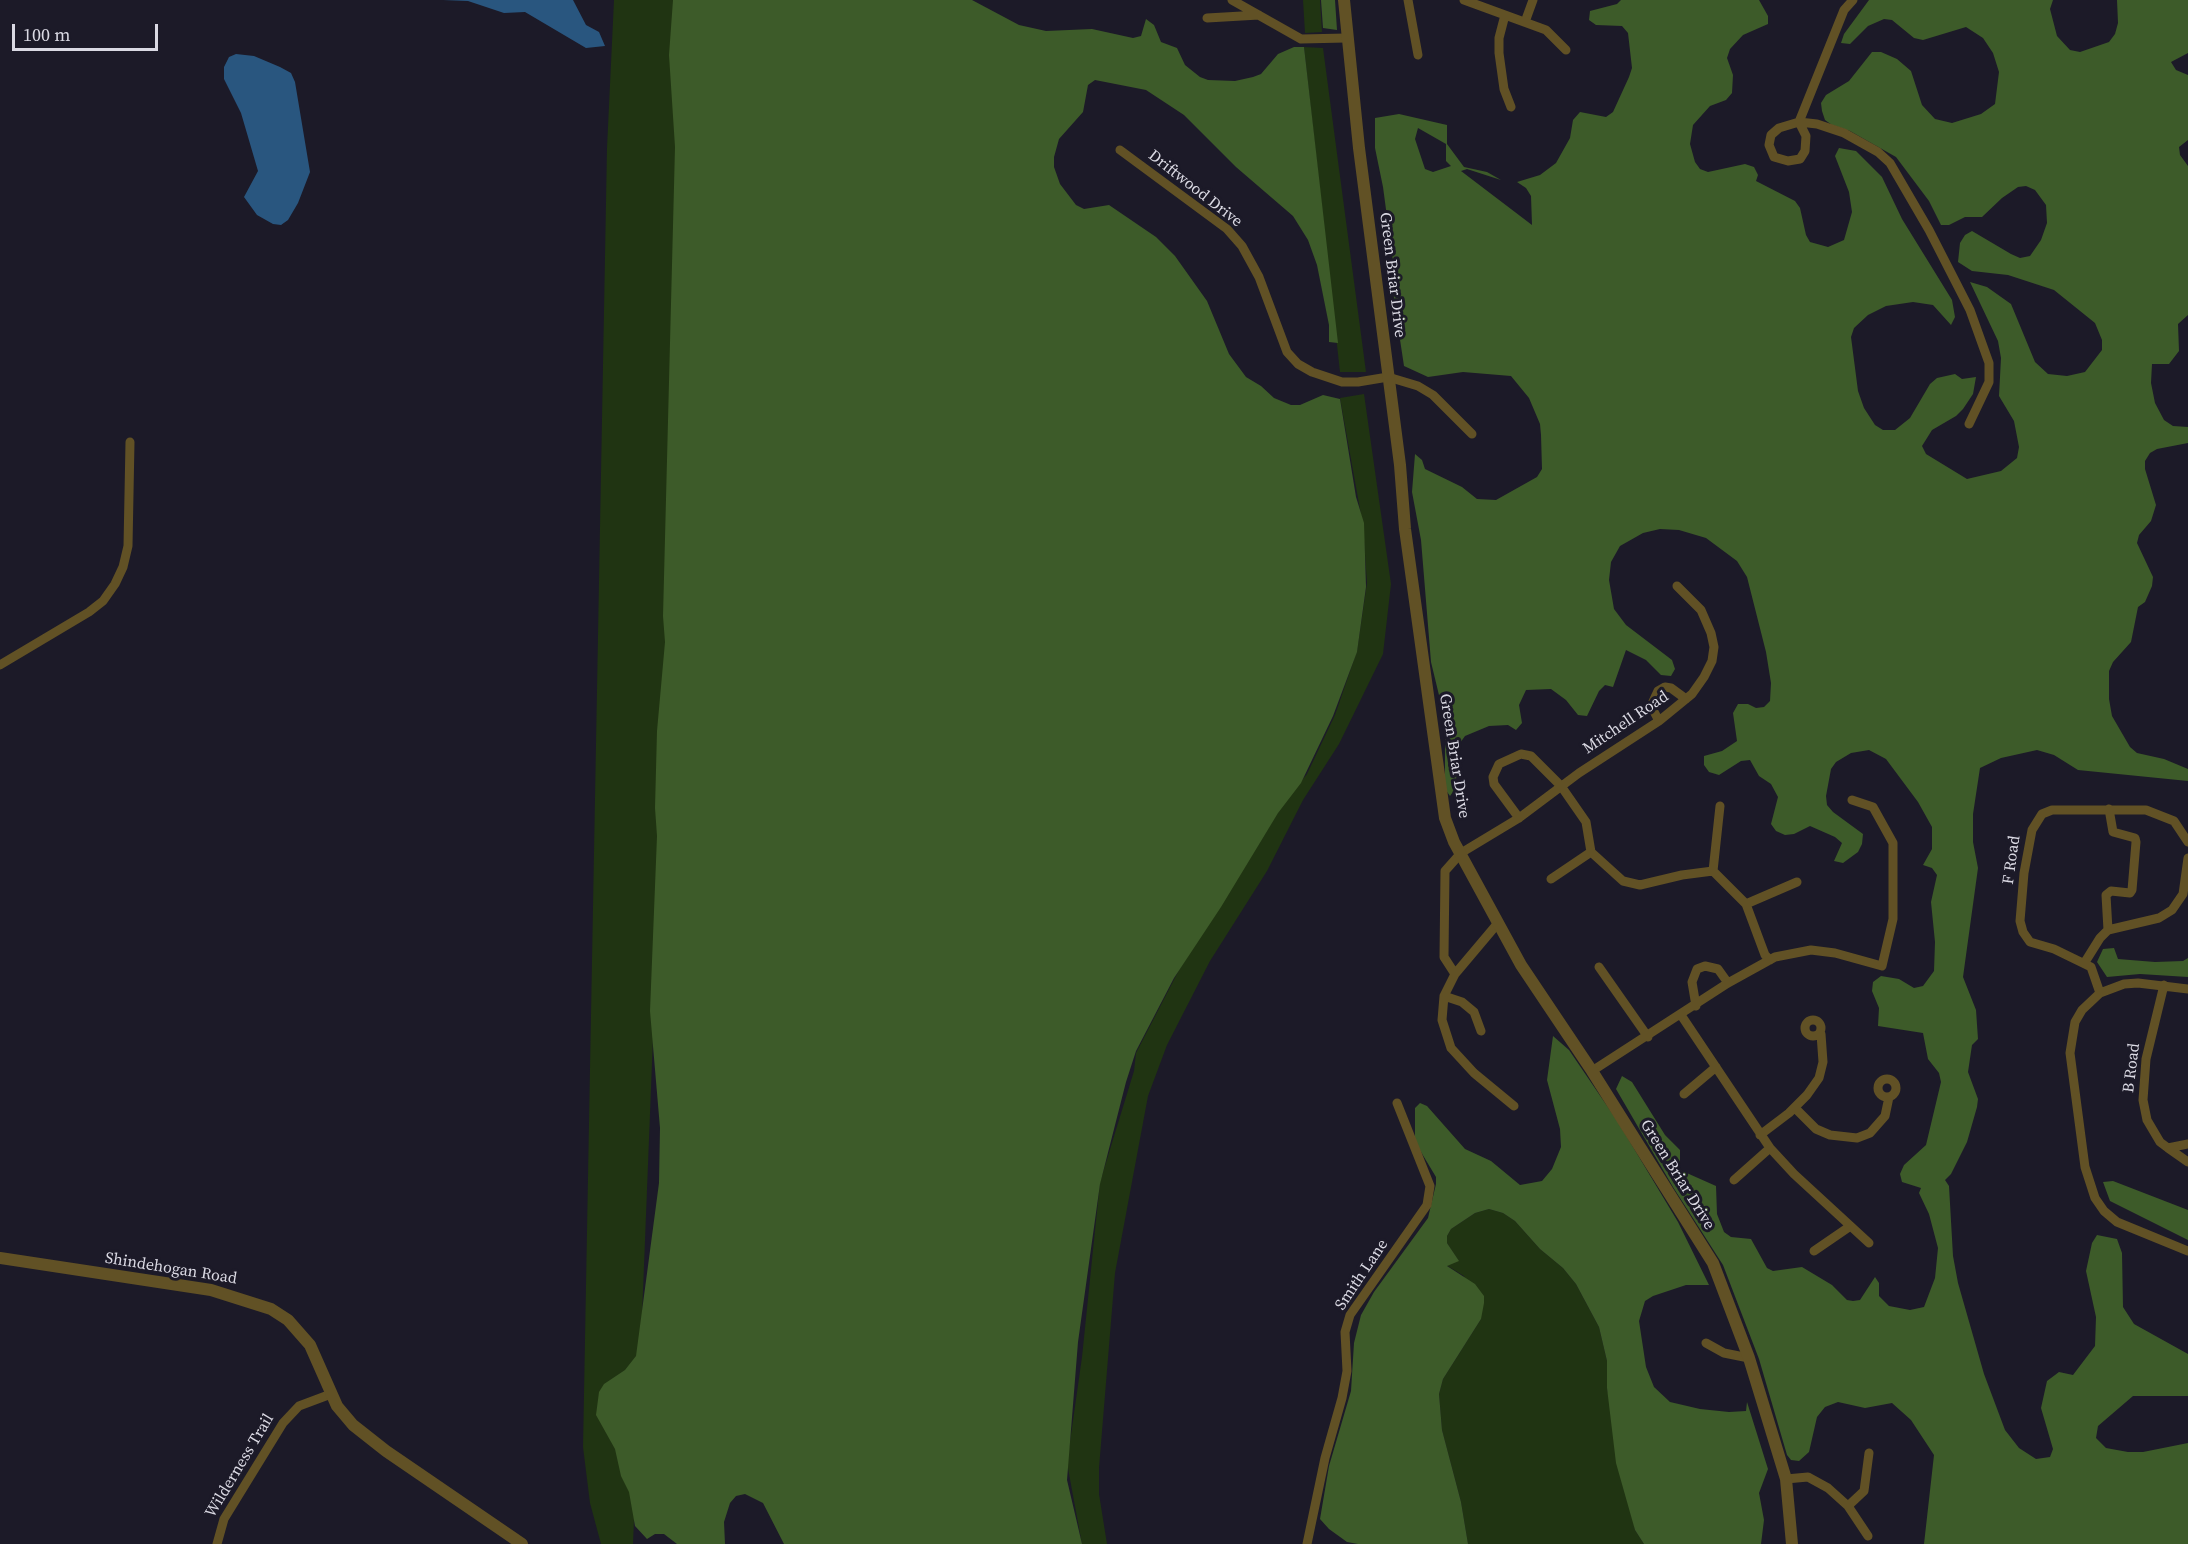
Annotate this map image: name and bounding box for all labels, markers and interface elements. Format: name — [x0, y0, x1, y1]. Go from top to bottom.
scale bar — [15, 12, 160, 50]
text: 100 m — [23, 22, 70, 47]
street label: Driftwood Drive — [1144, 146, 1246, 232]
street label: Green Briar Drive — [1375, 211, 1409, 339]
street label: Mitchell Road — [1580, 687, 1672, 759]
street label: Green Briar Drive — [1435, 692, 1473, 820]
street label: F Road — [1999, 834, 2025, 886]
street label: B Road — [2119, 1042, 2145, 1094]
street label: Green Briar Drive — [1635, 1116, 1719, 1234]
street label: Smith Lane — [1331, 1236, 1393, 1314]
street label: Shindehogan Road — [104, 1249, 238, 1289]
street label: Wilderness Trail — [202, 1411, 278, 1521]

